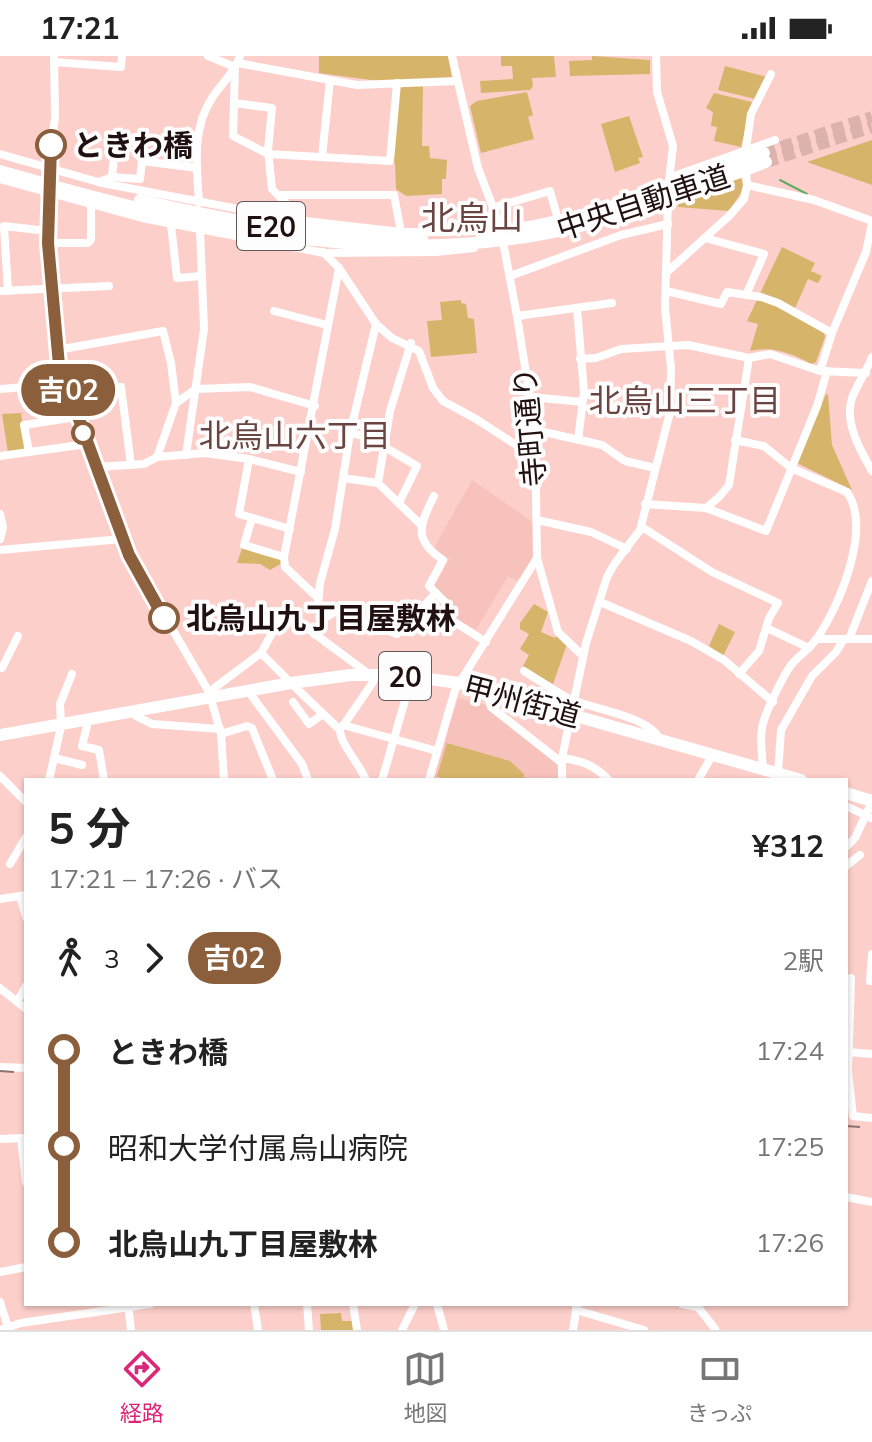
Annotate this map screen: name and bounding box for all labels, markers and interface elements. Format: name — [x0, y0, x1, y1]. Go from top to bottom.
text: 17:21 — [40, 9, 119, 47]
place label: ときわ橋 — [73, 126, 193, 164]
marker: ときわ橋 — [36, 130, 66, 160]
street label: 中央自動車道 — [552, 156, 734, 248]
district label: 北烏山 — [421, 196, 523, 239]
road number: E20 — [237, 202, 305, 250]
line badge: 吉02 — [22, 364, 114, 416]
street label: 寺町通り — [505, 366, 553, 488]
text: 吉02 — [37, 372, 99, 407]
district label: 北烏山三丁目 — [589, 380, 781, 420]
district label: 北烏山六丁目 — [199, 415, 391, 455]
unlabelled marker — [72, 422, 94, 444]
place label: 北烏山九丁目屋敷林 — [186, 599, 456, 637]
marker: 北烏山九丁目屋敷林 — [149, 603, 179, 633]
road number: 20 — [379, 652, 431, 700]
street label: 甲州街道 — [459, 667, 585, 735]
text: 5 分 — [48, 800, 130, 855]
text: ¥312 — [752, 827, 824, 865]
text: 17:21 – 17:26 · バス — [48, 862, 283, 895]
icon: walk — [48, 936, 92, 980]
icon: forward — [132, 936, 176, 980]
text: 吉02 — [204, 940, 265, 975]
text: 3 — [104, 942, 120, 975]
text: 2駅 — [782, 944, 824, 977]
text: ときわ橋 — [108, 1033, 228, 1071]
text: 17:24 — [756, 1034, 824, 1067]
text: 昭和大学付属烏山病院 — [108, 1129, 408, 1167]
text: 17:25 — [756, 1130, 824, 1163]
text: 北烏山九丁目屋敷林 — [108, 1225, 378, 1263]
text: 17:26 — [756, 1226, 824, 1259]
tab: 経路 — [120, 1347, 164, 1427]
tab: 地図 — [403, 1347, 447, 1427]
tab: きっぷ — [687, 1347, 752, 1427]

